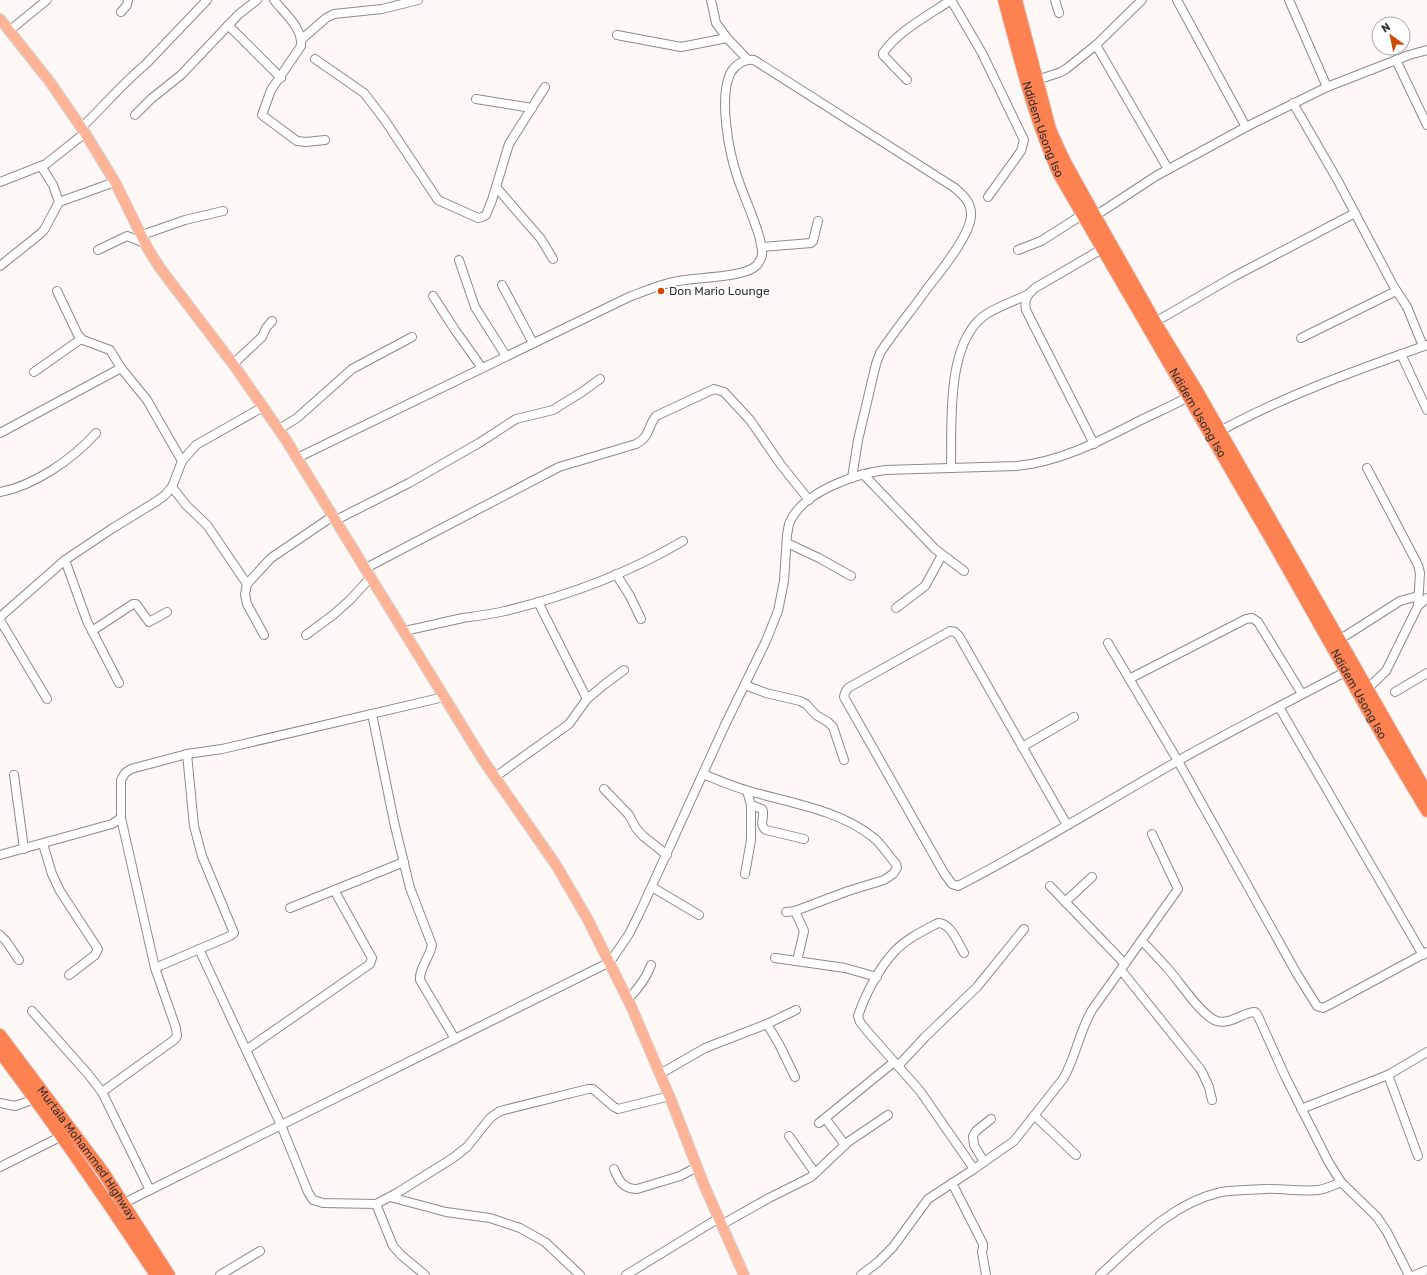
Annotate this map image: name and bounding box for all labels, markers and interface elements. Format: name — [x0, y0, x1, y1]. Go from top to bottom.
north arrow — [1371, 16, 1411, 56]
text: N — [1379, 20, 1393, 36]
street label: Ndidem Usong Iso — [1019, 80, 1067, 180]
place label: Don Mario Lounge — [669, 284, 770, 298]
marker: Don Mario Lounge — [656, 286, 666, 296]
street label: Ndidem Usong Iso — [1166, 366, 1229, 460]
street label: Ndidem Usong Iso — [1328, 647, 1390, 742]
street label: Murtala Mohammed Highway — [34, 1083, 140, 1224]

